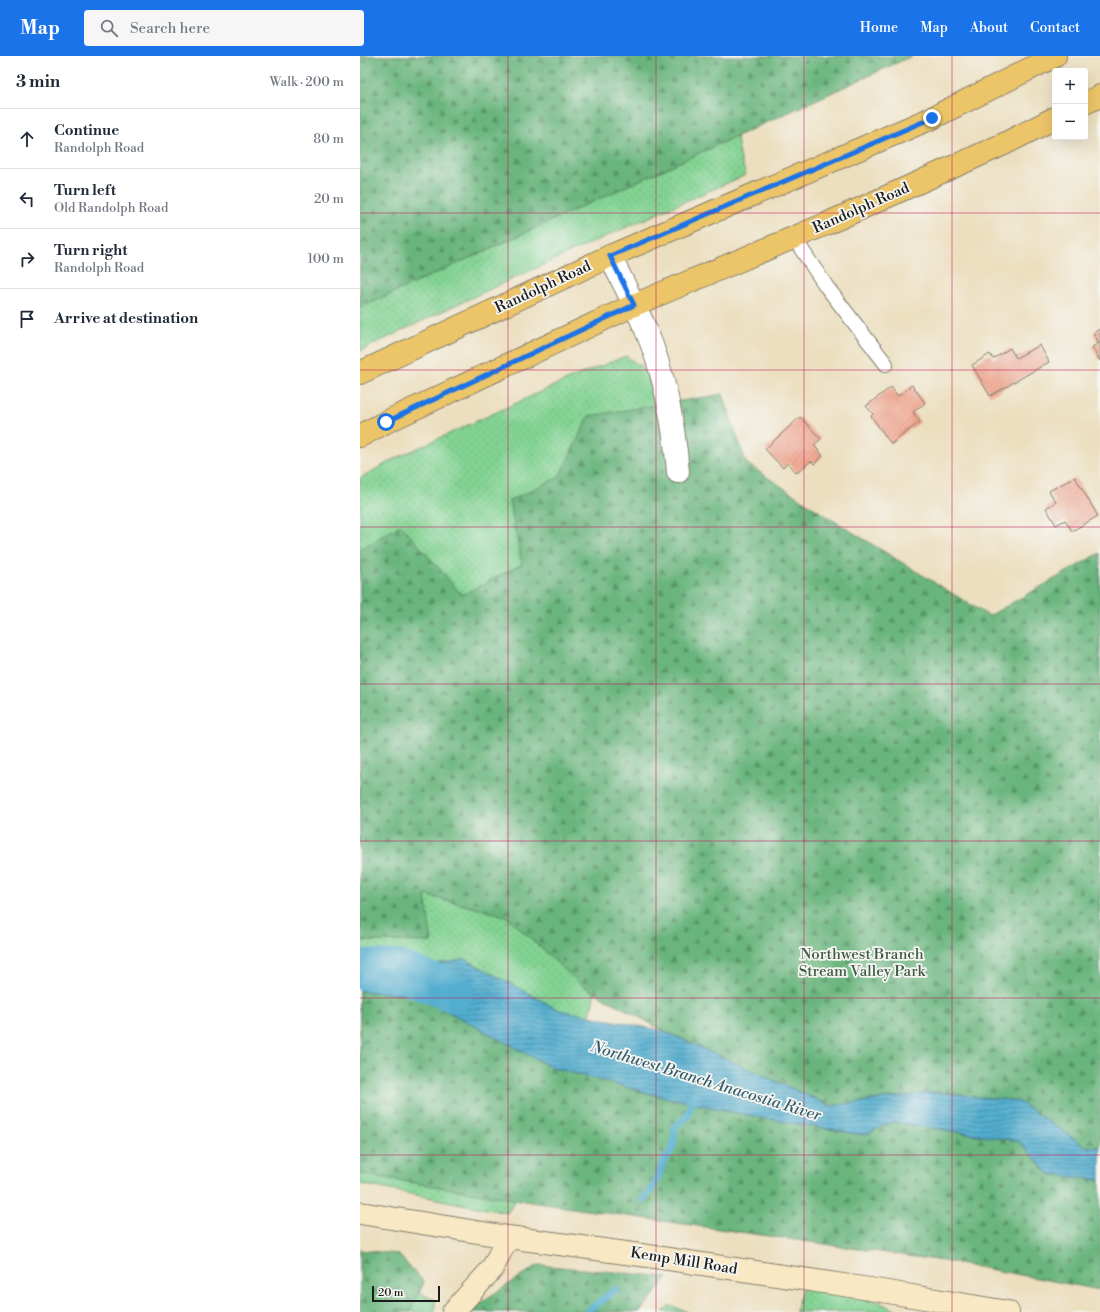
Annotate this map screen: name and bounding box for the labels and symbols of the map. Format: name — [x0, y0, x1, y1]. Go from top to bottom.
route end — [923, 109, 941, 127]
street label: Randolph Road — [810, 178, 913, 238]
street label: Randolph Road — [492, 256, 595, 318]
route start — [377, 413, 395, 431]
park label: Northwest Branch Stream Valley Park — [799, 945, 927, 981]
water label: Northwest Branch Anacostia River — [587, 1036, 825, 1126]
street label: Kemp Mill Road — [629, 1243, 739, 1279]
scale bar — [372, 1284, 440, 1303]

